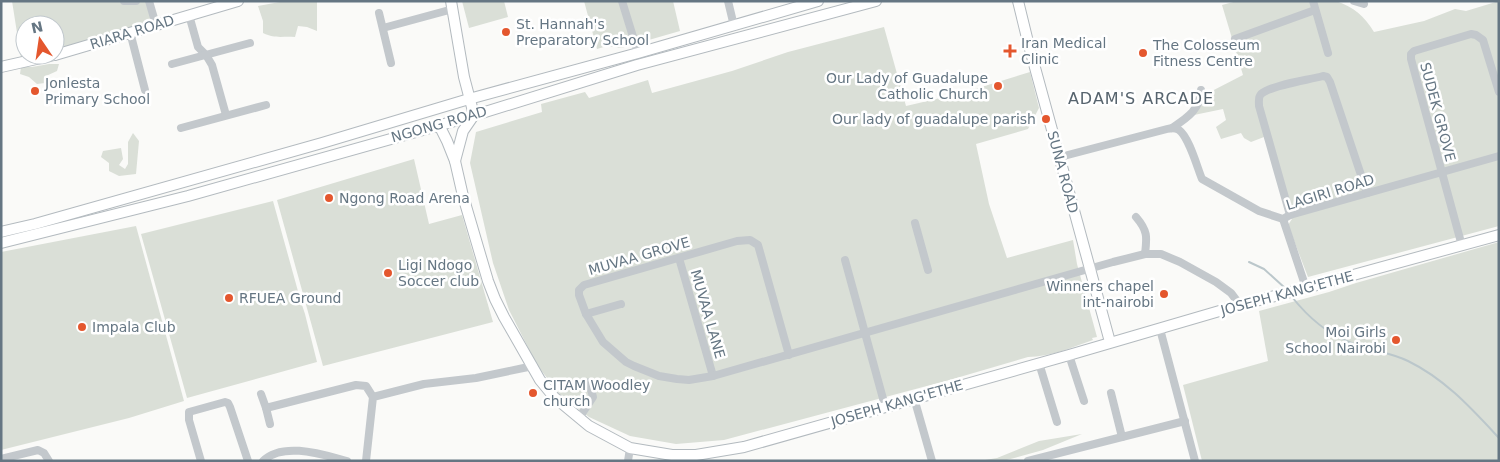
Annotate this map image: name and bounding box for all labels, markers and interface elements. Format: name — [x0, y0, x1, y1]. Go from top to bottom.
street label: RIARA ROAD — [88, 12, 176, 52]
north arrow — [15, 15, 65, 65]
place label: St. Hannah's Preparatory School — [516, 16, 649, 48]
text: N — [30, 18, 45, 36]
marker: St. Hannah's Preparatory School — [500, 26, 512, 38]
place label: Iran Medical Clinic — [1021, 35, 1106, 67]
place label: The Colosseum Fitness Centre — [1152, 37, 1260, 69]
marker: Iran Medical Clinic — [1003, 44, 1017, 58]
marker: The Colosseum Fitness Centre — [1137, 47, 1149, 59]
street label: SUDEK GROVE — [1417, 61, 1459, 163]
place label: Our Lady of Guadalupe Catholic Church — [826, 70, 988, 102]
place label: Jonlesta Primary School — [44, 75, 150, 107]
marker: Our Lady of Guadalupe Catholic Church — [992, 80, 1004, 92]
marker: Jonlesta Primary School — [29, 85, 41, 97]
district label: ADAM'S ARCADE — [1068, 89, 1214, 108]
street label: NGONG ROAD — [389, 103, 489, 145]
place label: Our lady of guadalupe parish — [832, 111, 1036, 127]
marker: Our lady of guadalupe parish — [1040, 113, 1052, 125]
street label: SUNA ROAD — [1044, 129, 1082, 215]
street label: LAGIRI ROAD — [1284, 171, 1376, 213]
place label: Ngong Road Arena — [339, 190, 470, 206]
marker: Ngong Road Arena — [323, 192, 335, 204]
street label: MUVAA GROVE — [586, 234, 692, 278]
place label: Ligi Ndogo Soccer club — [398, 257, 479, 289]
marker: Ligi Ndogo Soccer club — [382, 267, 394, 279]
street label: MUVAA LANE — [688, 268, 728, 360]
street label: JOSEPH KANG'ETHE — [1218, 268, 1355, 319]
place label: Winners chapel int-nairobi — [1046, 278, 1154, 310]
marker: Winners chapel int-nairobi — [1158, 288, 1170, 300]
place label: RFUEA Ground — [239, 290, 341, 306]
marker: RFUEA Ground — [223, 292, 235, 304]
place label: Impala Club — [92, 319, 176, 335]
marker: Impala Club — [76, 321, 88, 333]
place label: Moi Girls School Nairobi — [1285, 324, 1386, 356]
marker: Moi Girls School Nairobi — [1390, 334, 1402, 346]
street label: JOSEPH KANG'ETHE — [828, 376, 965, 430]
place label: CITAM Woodley church — [543, 377, 650, 409]
marker: CITAM Woodley church — [527, 387, 539, 399]

